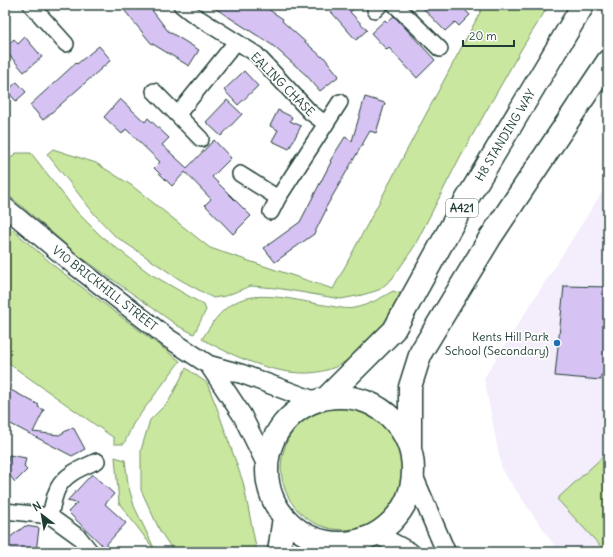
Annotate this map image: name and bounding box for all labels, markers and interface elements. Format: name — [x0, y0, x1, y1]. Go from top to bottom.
scale bar — [463, 22, 514, 48]
text: 20 m — [469, 28, 497, 43]
street label: EALING CHASE — [248, 49, 318, 119]
street label: H8 STANDING WAY — [472, 86, 539, 184]
road number: A421 — [446, 199, 478, 217]
street label: V10 BRICKHILL STREET — [49, 242, 161, 334]
place label: Kents Hill Park School (Secondary) — [445, 329, 549, 358]
marker: Kents Hill Park School (Secondary) — [552, 338, 562, 348]
north arrow — [22, 495, 62, 535]
text: N — [30, 498, 44, 514]

